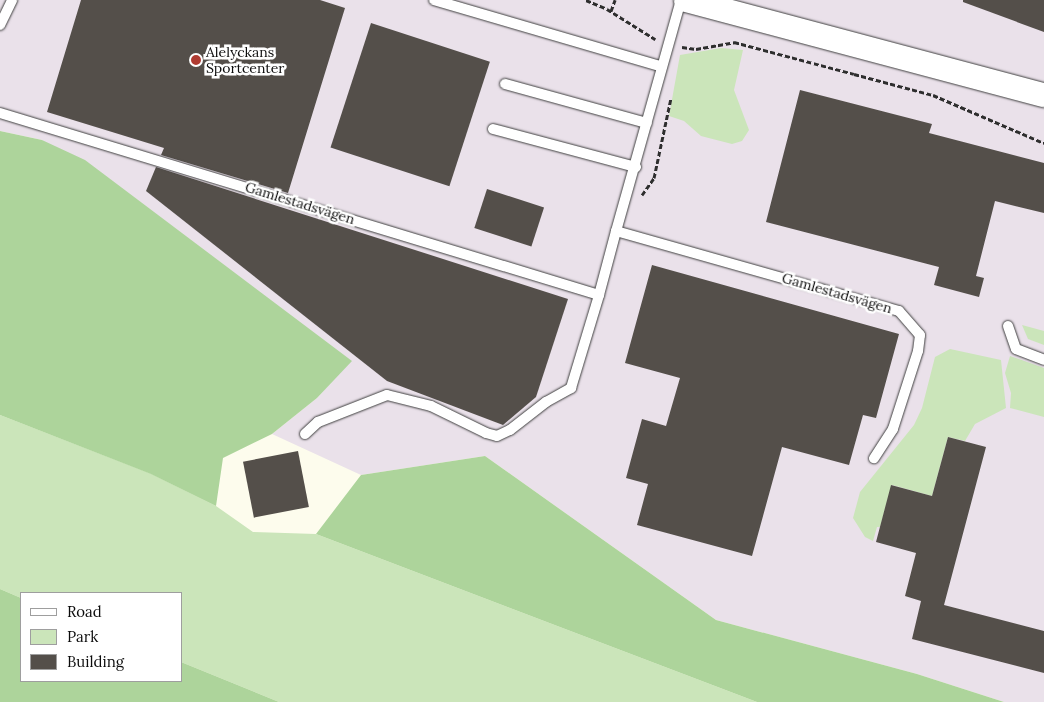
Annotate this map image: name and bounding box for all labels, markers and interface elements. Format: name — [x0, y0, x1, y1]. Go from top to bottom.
place label: Alelyckans Sportcenter — [206, 44, 284, 76]
marker: Alelyckans Sportcenter — [190, 54, 202, 66]
street label: Gamlestadsvägen — [243, 178, 357, 228]
street label: Gamlestadsvägen — [780, 269, 894, 317]
legend — [20, 592, 182, 682]
text: Road — [67, 602, 102, 621]
text: Park — [67, 627, 98, 646]
text: Building — [67, 652, 124, 671]

